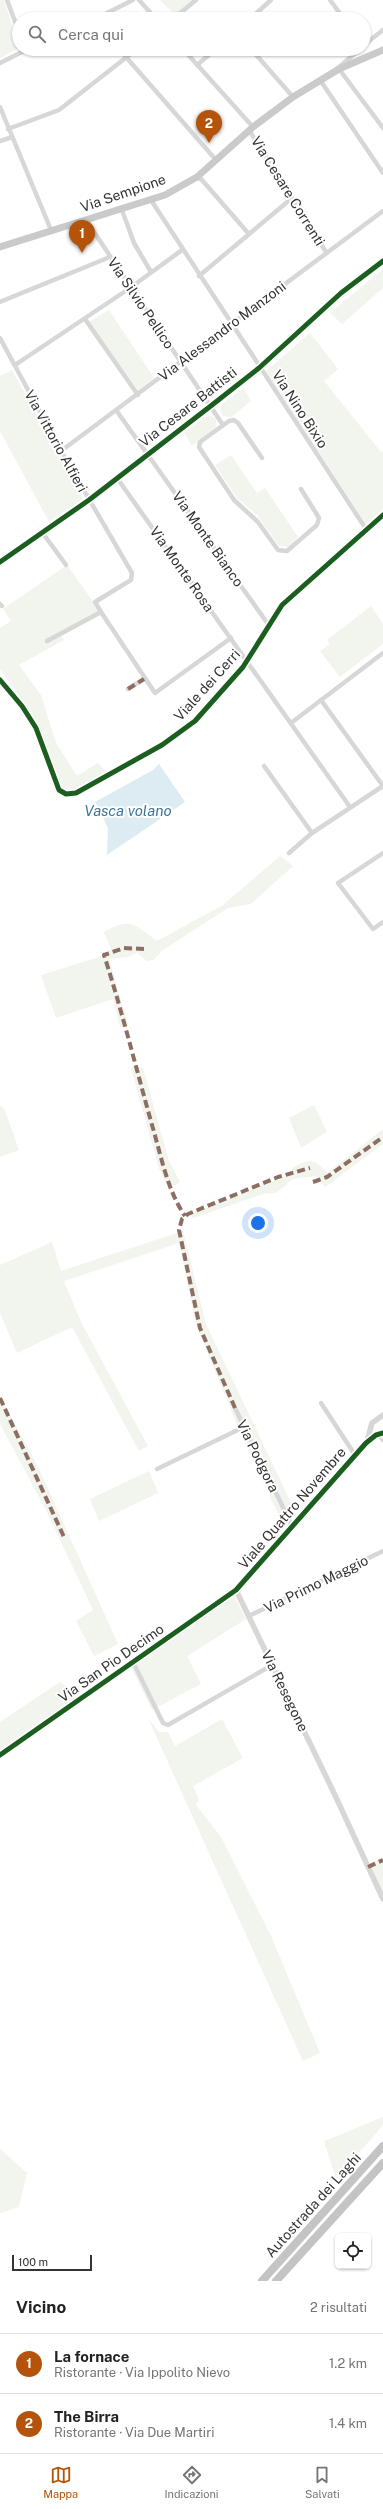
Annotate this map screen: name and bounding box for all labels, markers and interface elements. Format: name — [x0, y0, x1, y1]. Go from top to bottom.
search box — [12, 12, 371, 56]
icon: search — [26, 23, 48, 45]
text: Cerca qui — [58, 26, 124, 43]
pin: 2 — [196, 110, 222, 143]
street label: Via Cesare Correnti — [248, 133, 328, 249]
street label: Via Sempione — [78, 171, 168, 215]
pin: 1 — [69, 220, 95, 253]
street label: Via Silvio Pellico — [105, 254, 177, 352]
street label: Via Alessandro Manzoni — [155, 278, 289, 384]
street label: Via Cesare Battisti — [136, 364, 240, 450]
street label: Via Nino Bixio — [269, 367, 331, 451]
street label: Via Vittorio Alfieri — [21, 387, 91, 495]
street label: Via Monte Bianco — [169, 488, 247, 590]
street label: Via Monte Rosa — [147, 523, 217, 615]
street label: Viale dei Cerri — [171, 646, 243, 724]
water label: Vasca volano — [84, 802, 172, 819]
your location — [248, 1213, 268, 1233]
street label: Via Podgora — [234, 1417, 282, 1495]
street label: Viale Quattro Novembre — [235, 1444, 349, 1572]
street label: Via Primo Maggio — [261, 1552, 371, 1616]
street label: Via San Pio Decimo — [55, 1621, 167, 1705]
street label: Via Resegone — [258, 1648, 312, 1734]
street label: Autostrada dei Laghi — [262, 2150, 364, 2260]
map controls — [335, 2233, 371, 2269]
button: locate — [335, 2233, 371, 2269]
scale bar — [12, 2253, 92, 2272]
text: 100 m — [18, 2256, 48, 2268]
text: Vicino — [16, 2297, 66, 2317]
text: 2 risultati — [310, 2300, 367, 2315]
text: La fornace — [54, 2348, 129, 2365]
text: 1 — [26, 2356, 32, 2371]
text: 1.2 km — [329, 2356, 367, 2371]
text: Ristorante · Via Ippolito Nievo — [54, 2365, 230, 2380]
text: The Birra — [54, 2408, 119, 2425]
text: 2 — [25, 2416, 33, 2431]
text: 1.4 km — [329, 2416, 367, 2431]
text: Ristorante · Via Due Martiri — [54, 2425, 214, 2440]
tab: Mappa — [43, 2464, 78, 2500]
tab: Indicazioni — [164, 2464, 219, 2500]
tab: Salvati — [305, 2464, 340, 2500]

